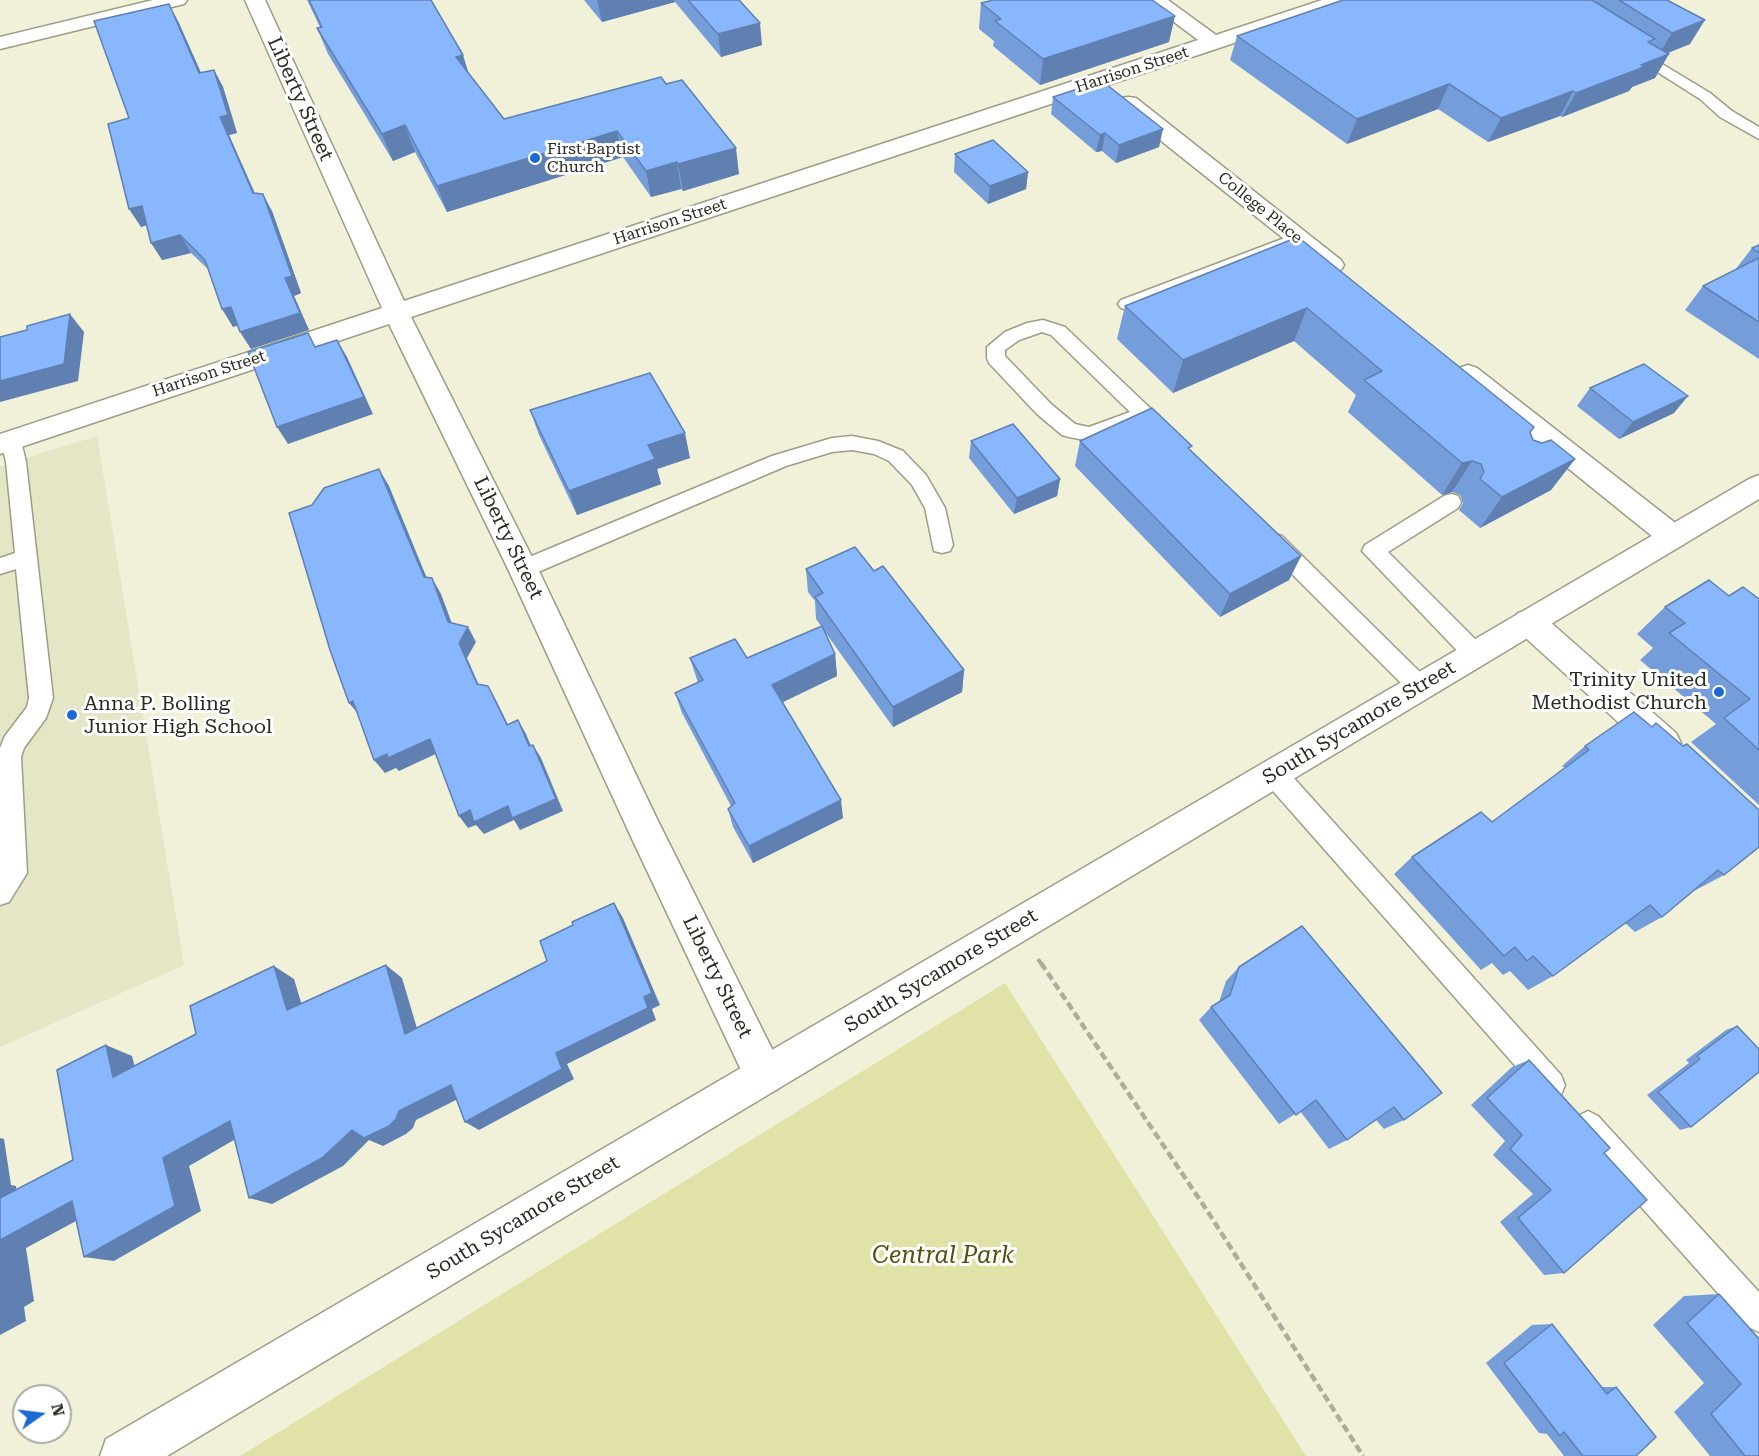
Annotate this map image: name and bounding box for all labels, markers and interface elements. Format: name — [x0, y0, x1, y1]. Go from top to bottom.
street label: Liberty Street — [262, 33, 338, 165]
street label: Harrison Street — [1073, 43, 1191, 97]
place label: First Baptist Church — [547, 139, 640, 177]
marker: First Baptist Church — [528, 151, 542, 165]
street label: College Place — [1214, 168, 1306, 248]
street label: Harrison Street — [611, 195, 729, 249]
street label: Harrison Street — [150, 347, 268, 401]
street label: Liberty Street — [468, 473, 548, 603]
street label: South Sycamore Street — [1258, 656, 1460, 790]
place label: Trinity United Methodist Church — [1532, 668, 1707, 715]
marker: Trinity United Methodist Church — [1712, 685, 1726, 699]
place label: Anna P. Bolling Junior High School — [84, 692, 272, 739]
marker: Anna P. Bolling Junior High School — [65, 708, 79, 722]
street label: South Sycamore Street — [840, 904, 1042, 1038]
street label: Liberty Street — [677, 912, 757, 1042]
street label: South Sycamore Street — [422, 1151, 624, 1285]
park label: Central Park — [872, 1242, 1014, 1270]
north arrow — [12, 1384, 72, 1444]
text: N — [47, 1402, 69, 1418]

